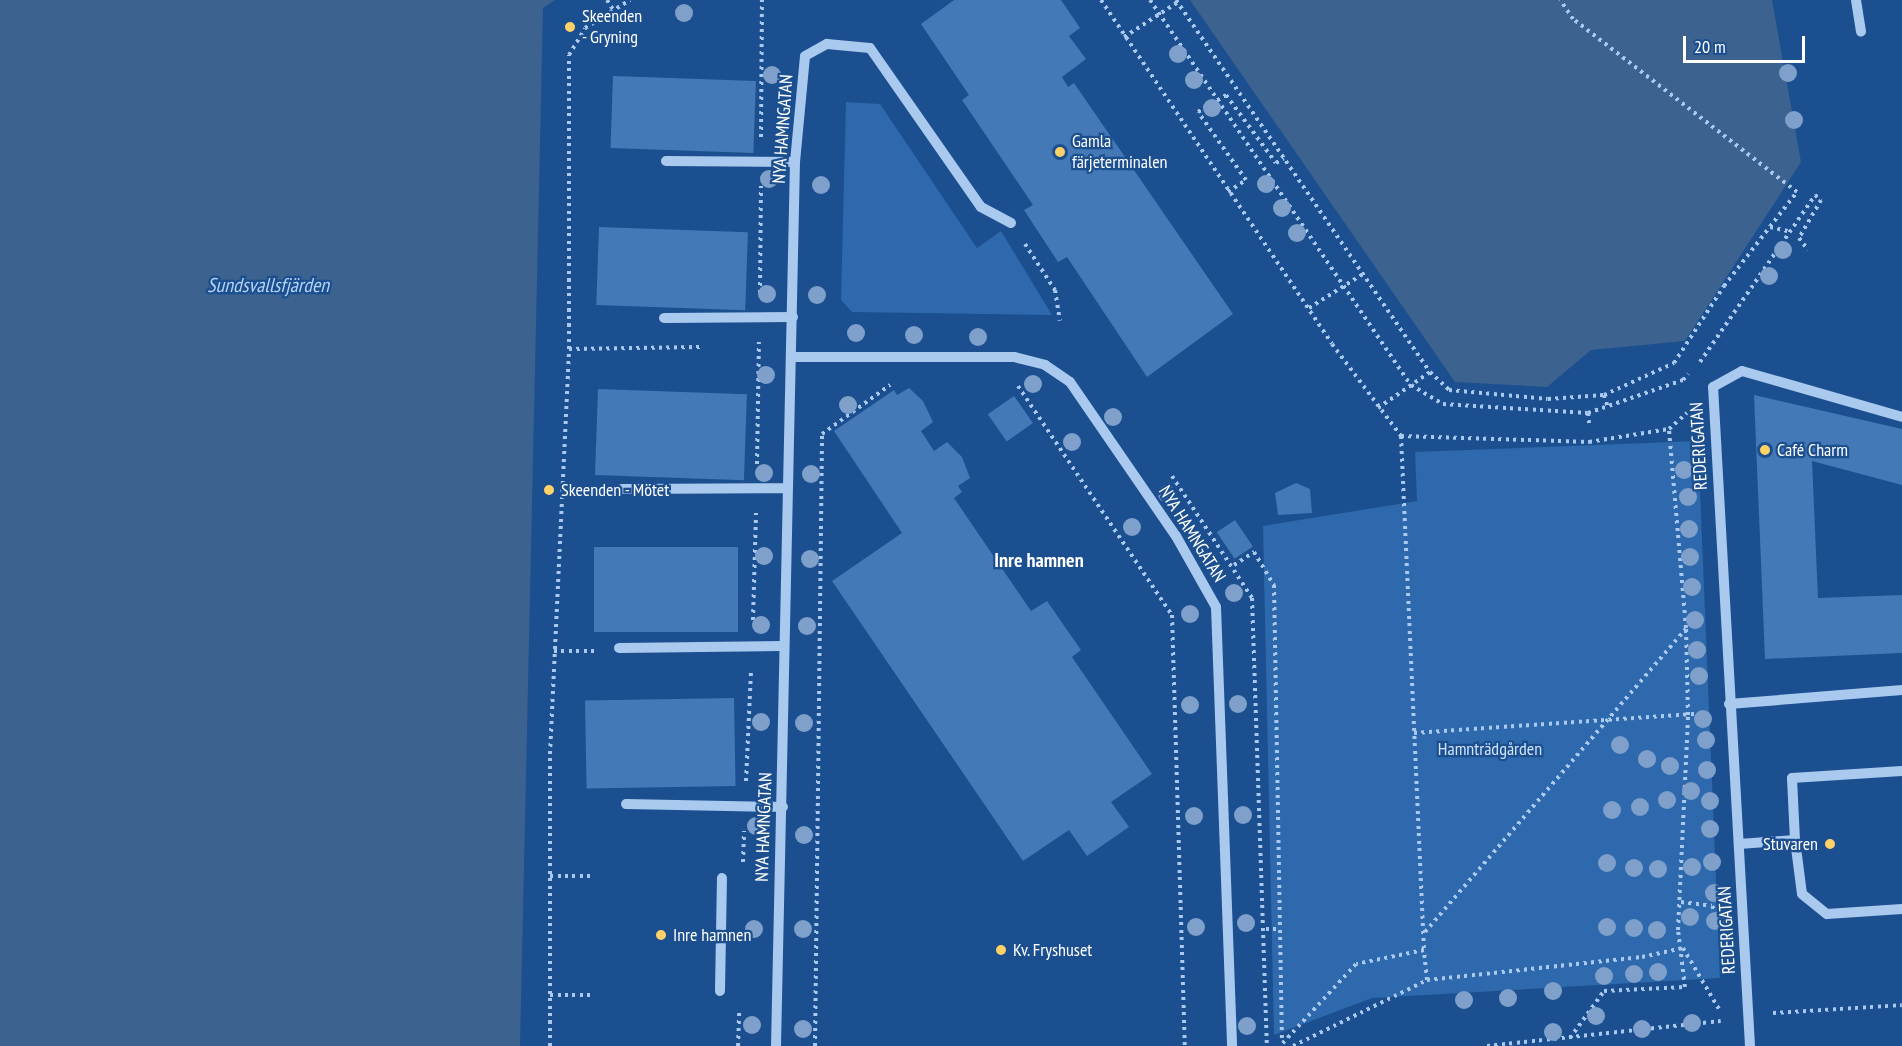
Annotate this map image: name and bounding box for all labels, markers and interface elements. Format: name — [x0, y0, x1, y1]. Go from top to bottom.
place label: Skeenden - Gryning — [582, 6, 642, 48]
marker: Skeenden - Gryning — [563, 20, 577, 34]
scale bar — [1686, 24, 1808, 62]
text: 20 m — [1694, 35, 1726, 58]
street label: NYA HAMNGATAN — [768, 73, 798, 185]
place label: Gamla färjeterminalen — [1072, 131, 1167, 174]
marker: Gamla färjeterminalen — [1053, 145, 1067, 159]
water label: Sundsvallsfjärden — [207, 273, 329, 297]
street label: REDERIGATAN — [1686, 401, 1712, 491]
place label: Café Charm — [1777, 439, 1848, 461]
marker: Café Charm — [1758, 443, 1772, 457]
place label: Skeenden - Mötet — [561, 479, 671, 501]
street label: NYA HAMNGATAN — [1154, 482, 1230, 586]
marker: Skeenden - Mötet — [542, 483, 556, 497]
district label: Inre hamnen — [994, 548, 1084, 572]
park label: Hamnträdgården — [1438, 738, 1542, 760]
street label: NYA HAMNGATAN — [751, 772, 777, 882]
place label: Stuvaren — [1763, 833, 1818, 855]
marker: Stuvaren — [1823, 837, 1837, 851]
street label: REDERIGATAN — [1714, 885, 1740, 975]
place label: Inre hamnen — [673, 924, 751, 946]
marker: Inre hamnen — [654, 928, 668, 942]
place label: Kv. Fryshuset — [1013, 939, 1093, 961]
marker: Kv. Fryshuset — [994, 943, 1008, 957]

